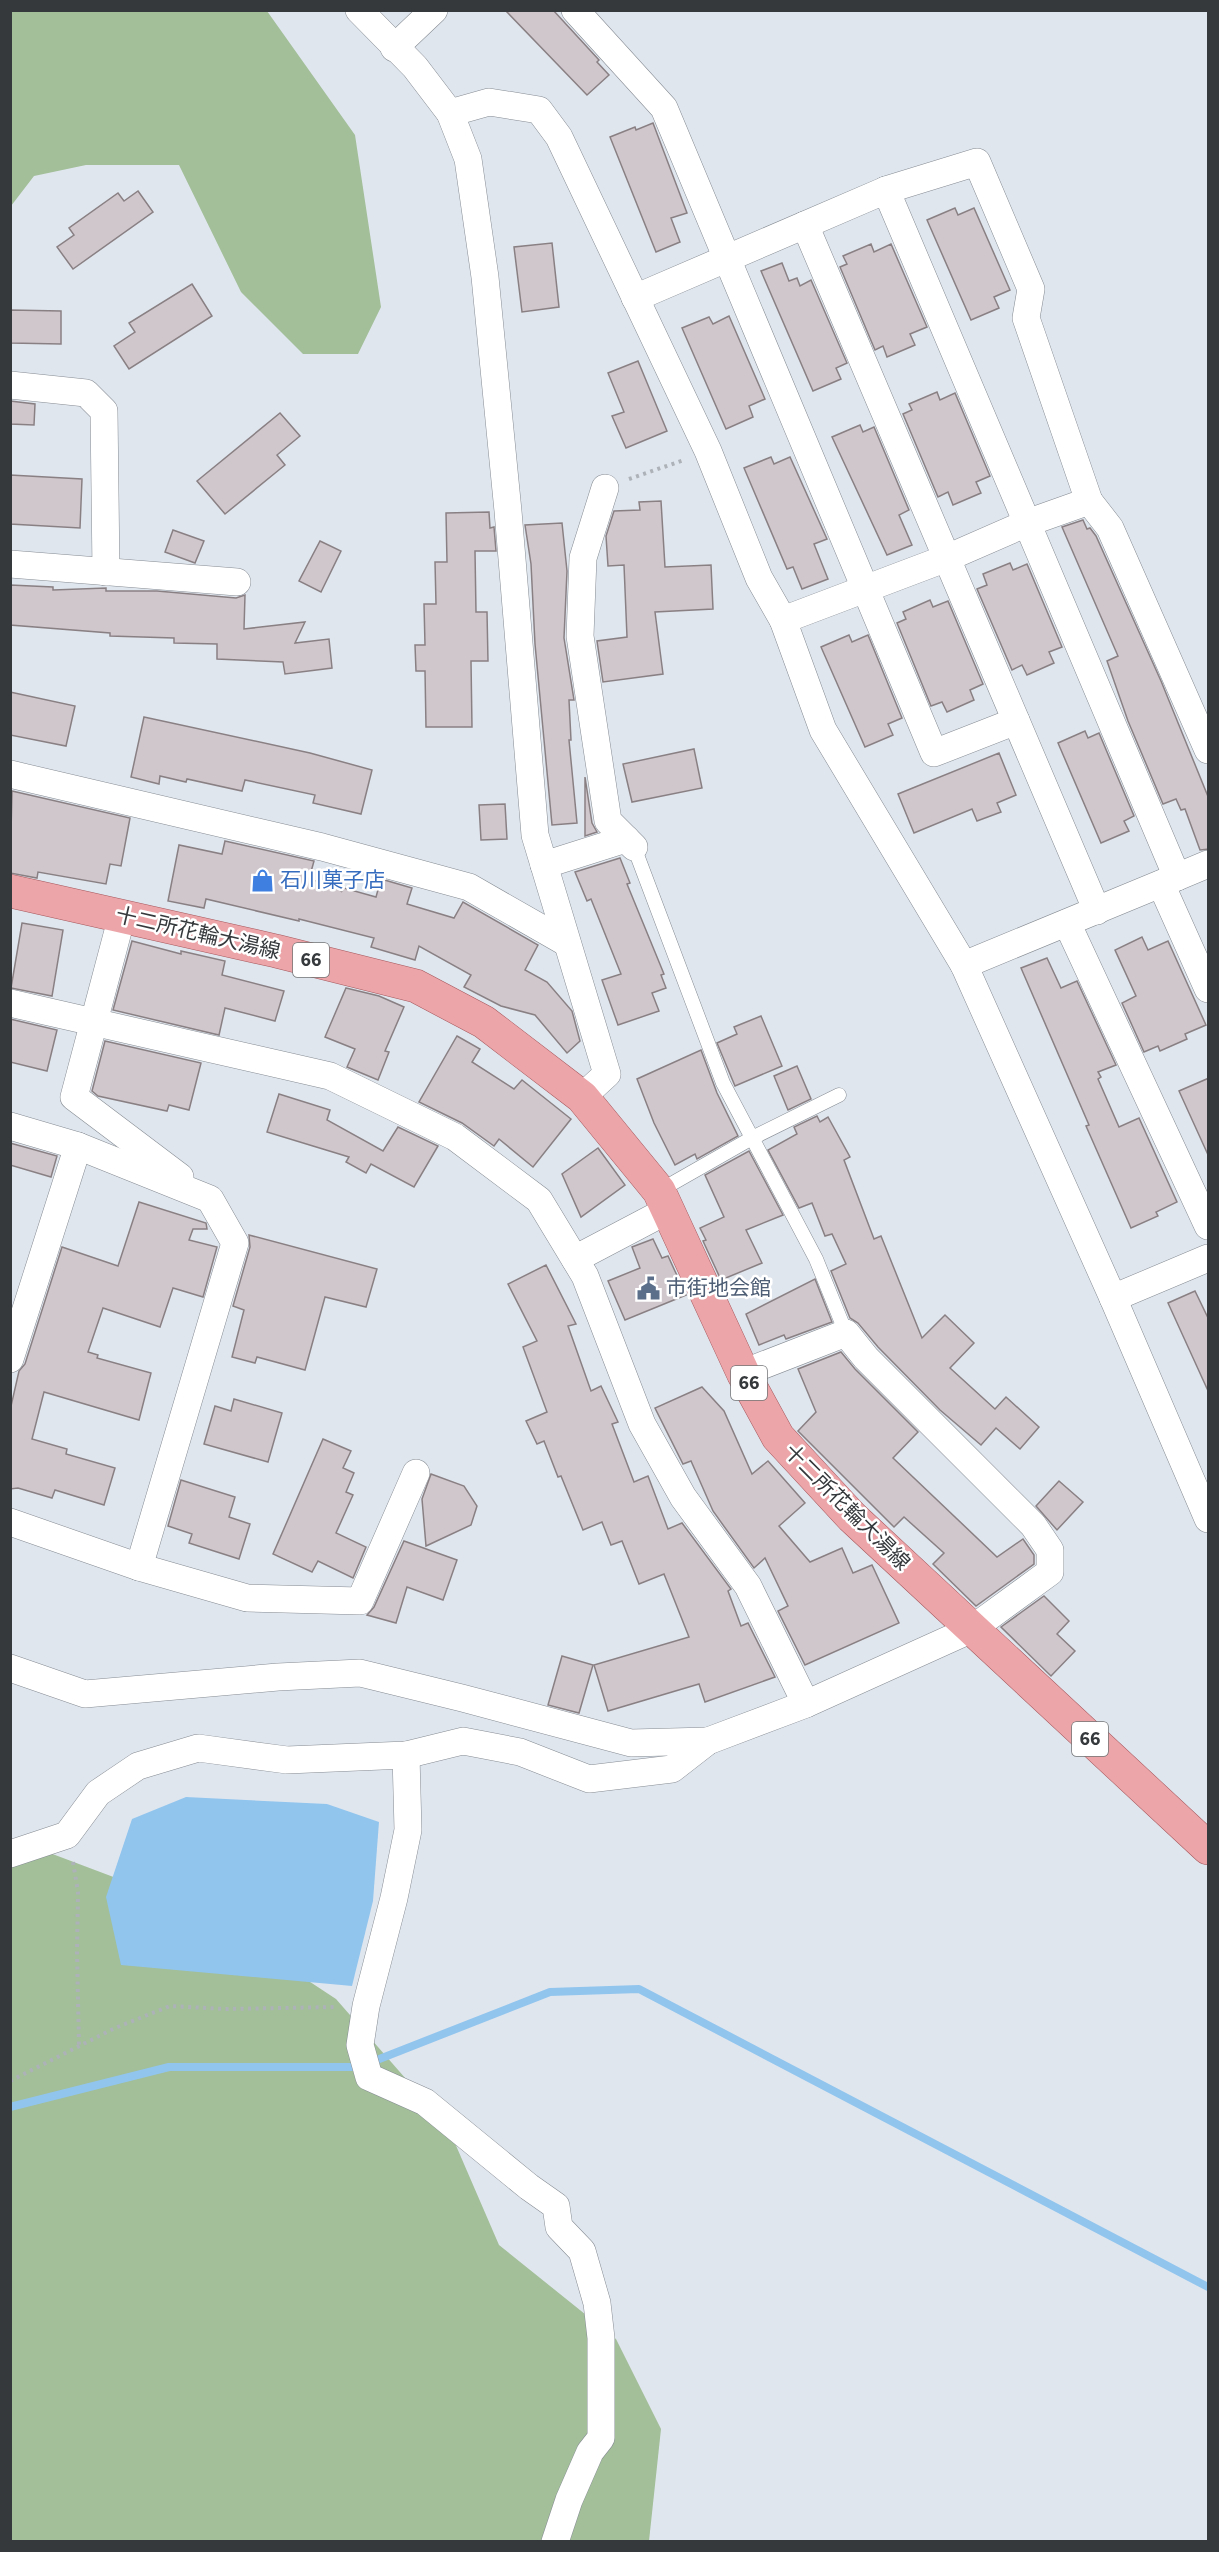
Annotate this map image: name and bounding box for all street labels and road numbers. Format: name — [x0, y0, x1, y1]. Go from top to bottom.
street label: 十二所花輪大湯線 — [113, 899, 283, 967]
road number: 66 — [293, 943, 329, 977]
road number: 66 — [731, 1366, 767, 1400]
street label: 十二所花輪大湯線 — [777, 1437, 917, 1577]
road number: 66 — [1072, 1722, 1108, 1756]

